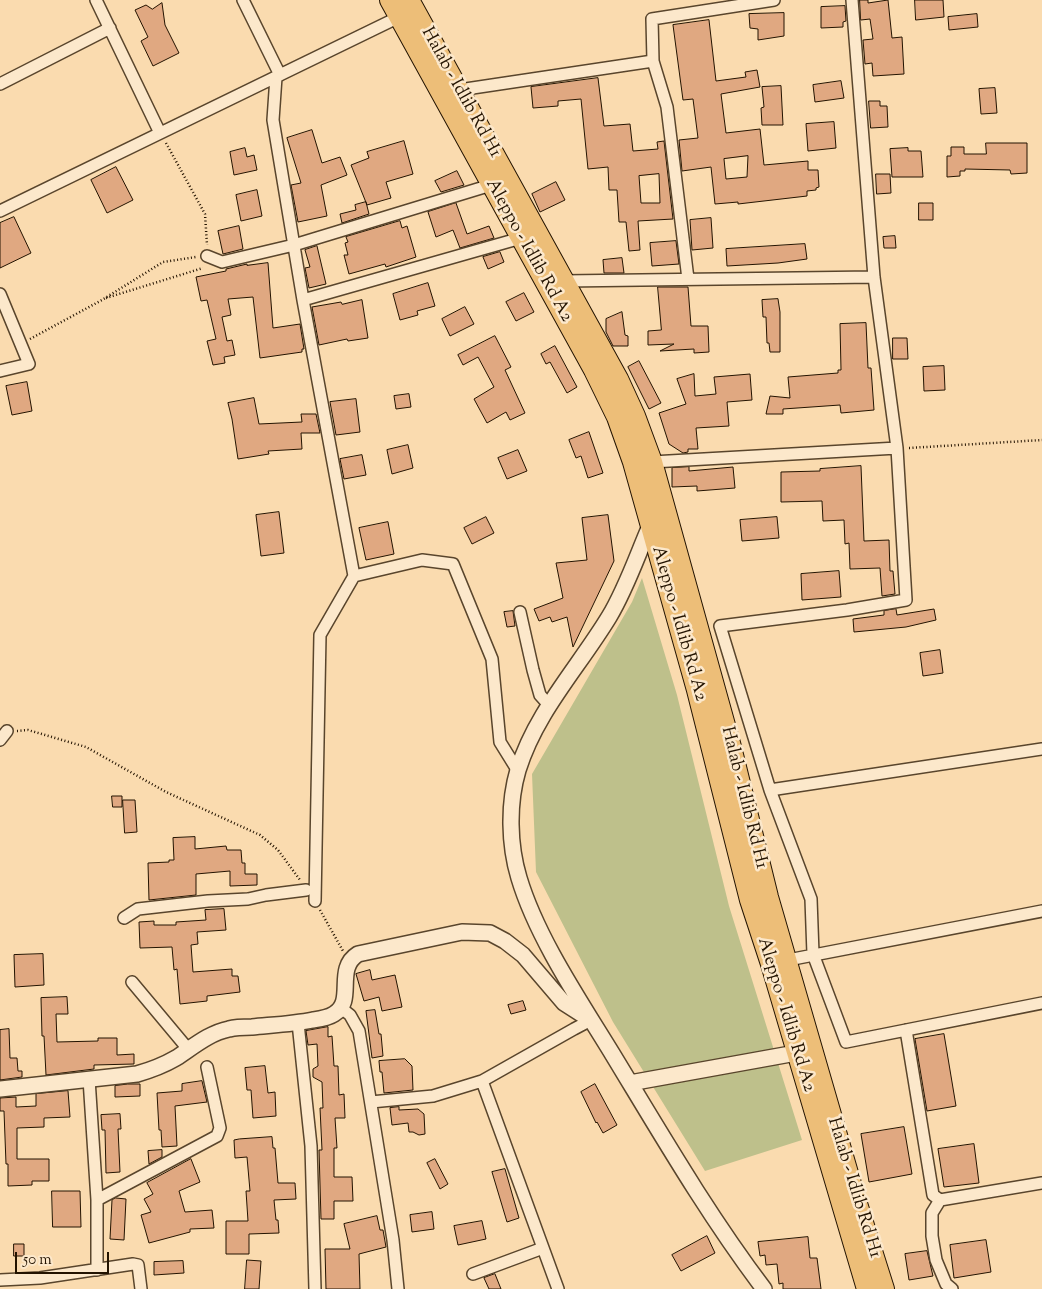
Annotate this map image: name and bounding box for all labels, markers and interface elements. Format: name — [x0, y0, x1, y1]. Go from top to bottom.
street label: Halab - Idlib Rd H1 — [415, 24, 505, 162]
street label: Aleppo - Idlib Rd A2 — [480, 176, 576, 326]
street label: Aleppo - Idlib Rd A2 — [646, 544, 710, 704]
street label: Halab - Idlib Rd H1 — [715, 725, 771, 871]
street label: Aleppo - Idlib Rd A2 — [751, 935, 819, 1095]
street label: Halab - Idlib Rd H1 — [821, 1115, 885, 1261]
scale bar — [18, 1242, 111, 1274]
text: 50 m — [23, 1250, 52, 1271]

